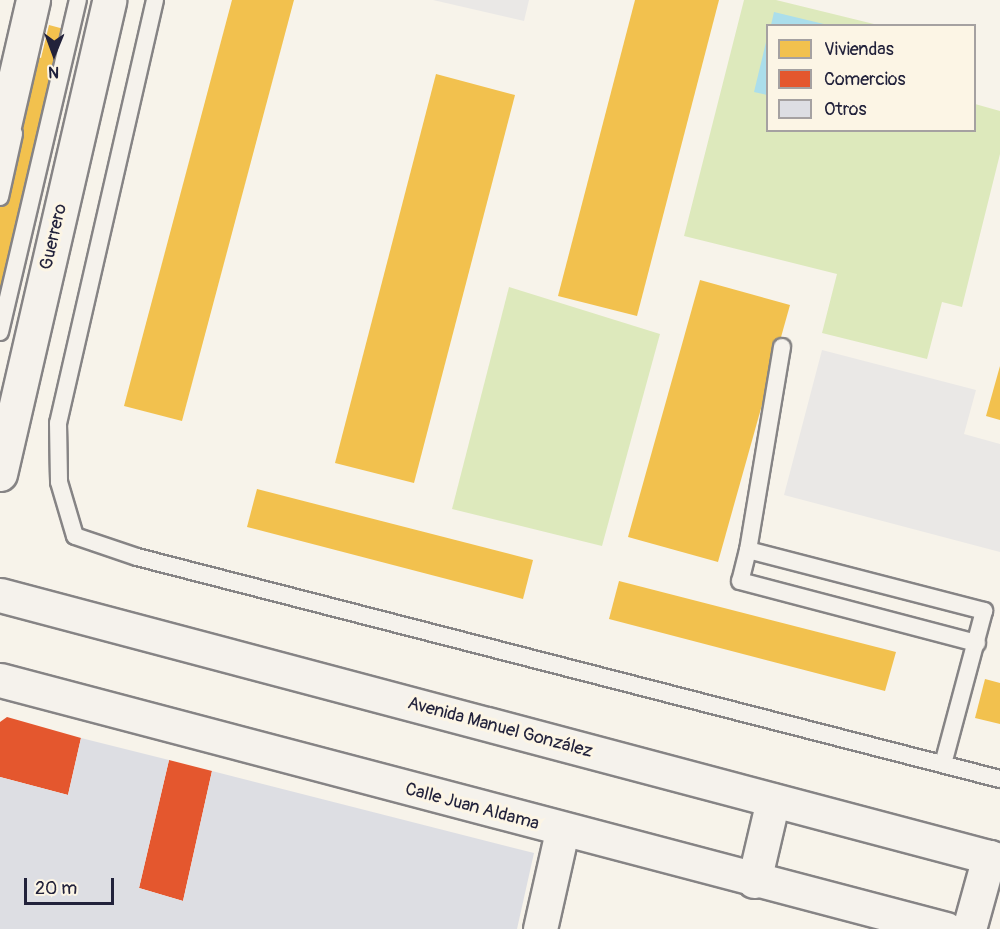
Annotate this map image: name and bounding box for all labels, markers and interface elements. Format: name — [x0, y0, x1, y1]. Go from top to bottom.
north arrow — [24, 24, 84, 84]
legend — [766, 24, 976, 132]
text: Viviendas — [824, 38, 894, 61]
text: N — [48, 62, 59, 82]
text: Comercios — [824, 68, 906, 91]
text: Otros — [824, 98, 866, 121]
street label: Guerrero — [36, 202, 72, 272]
street label: Avenida Manuel González — [405, 693, 595, 763]
street label: Calle Juan Aldama — [403, 779, 541, 835]
scale bar — [27, 866, 117, 904]
text: 20 m — [35, 877, 77, 900]

